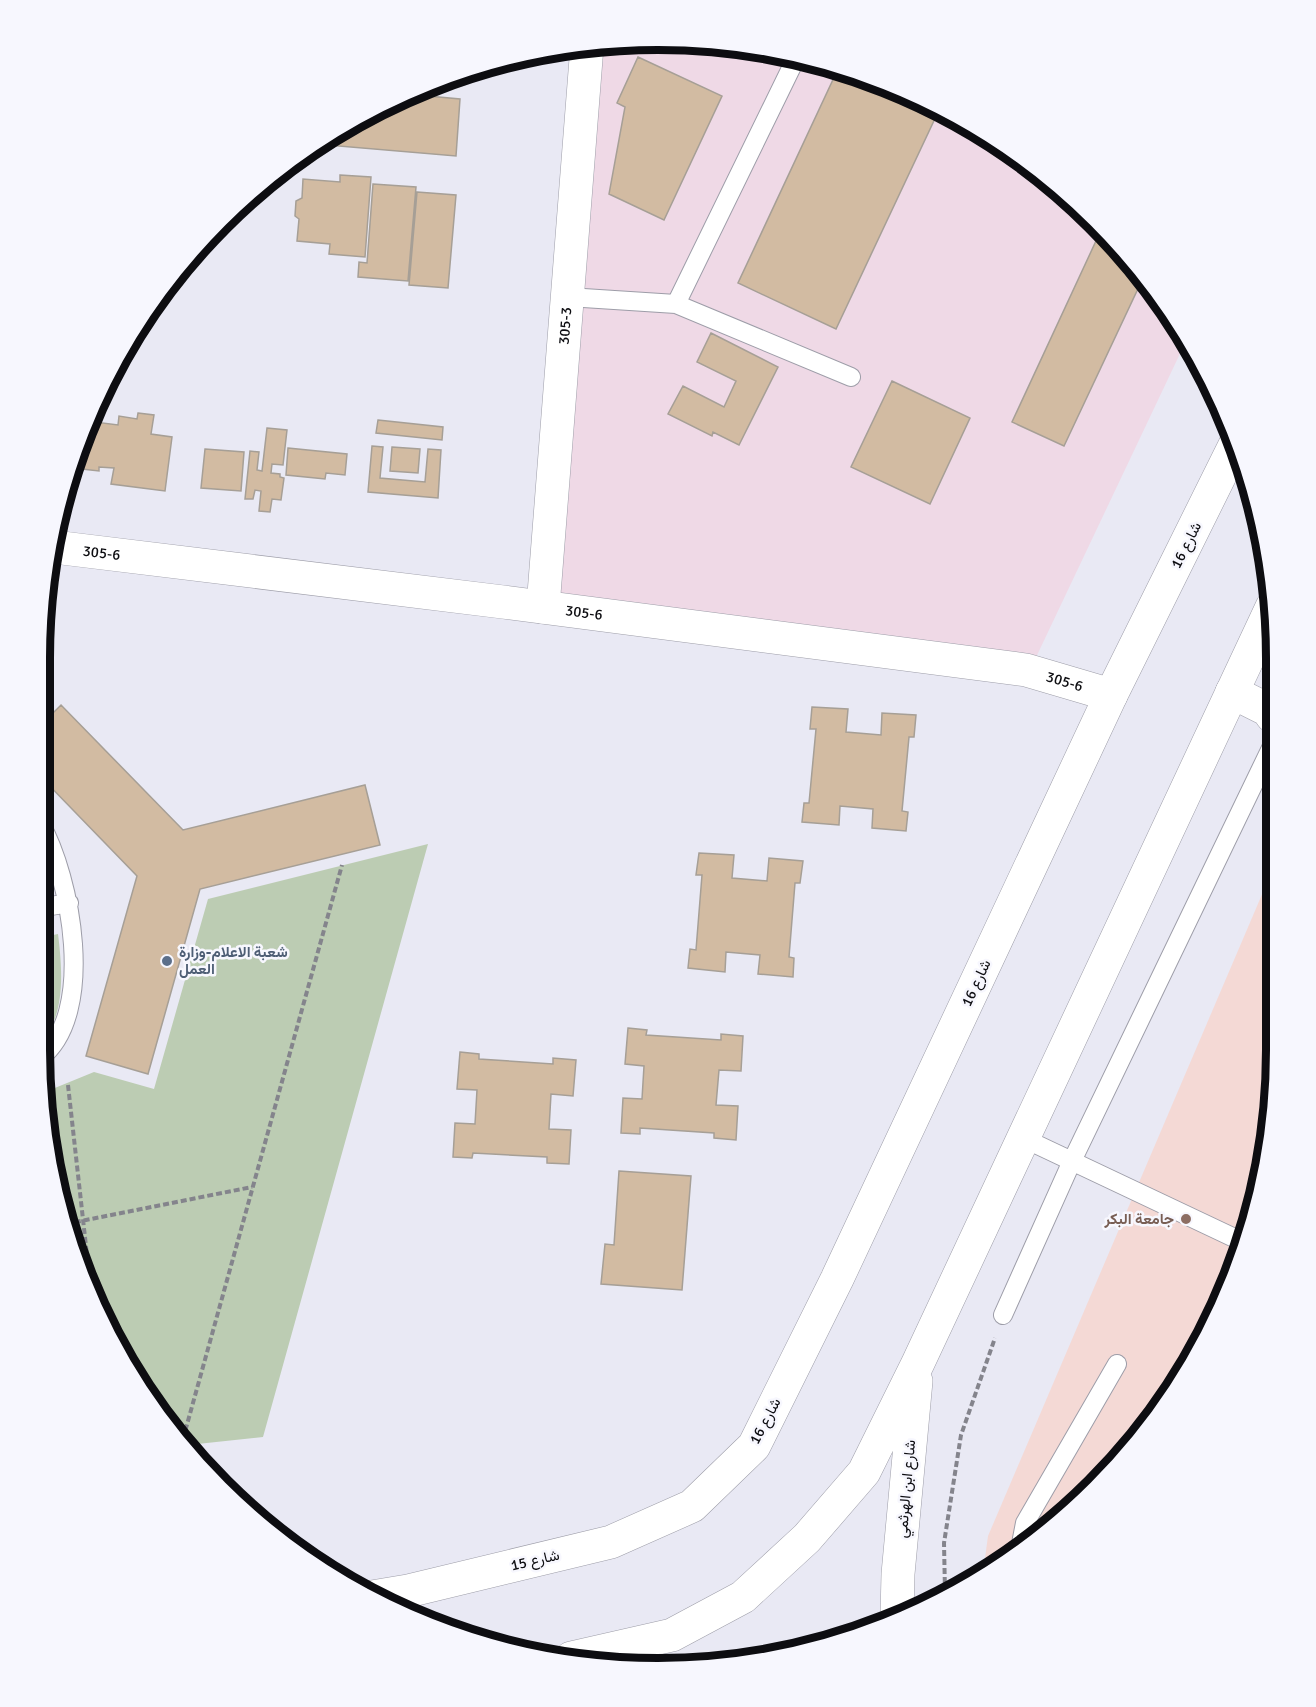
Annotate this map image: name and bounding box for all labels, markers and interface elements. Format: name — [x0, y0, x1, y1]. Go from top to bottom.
street label: 305-3 — [555, 306, 575, 345]
street label: شارع 16 — [1167, 519, 1207, 572]
street label: 305-6 — [82, 542, 121, 564]
street label: 305-6 — [564, 601, 604, 624]
street label: 305-6 — [1044, 667, 1085, 695]
place label: شعبة الاعلام-وزارة العمل — [179, 943, 288, 978]
marker: شعبة الاعلام-وزارة العمل — [160, 954, 174, 968]
street label: شارع 16 — [957, 957, 997, 1010]
place label: جامعة البكر — [1103, 1210, 1174, 1228]
marker: جامعة البكر — [1179, 1212, 1193, 1226]
street label: شارع 16 — [745, 1395, 786, 1448]
street label: شارع ابن الهرثمي — [893, 1439, 923, 1539]
street label: شارع 15 — [509, 1546, 562, 1576]

